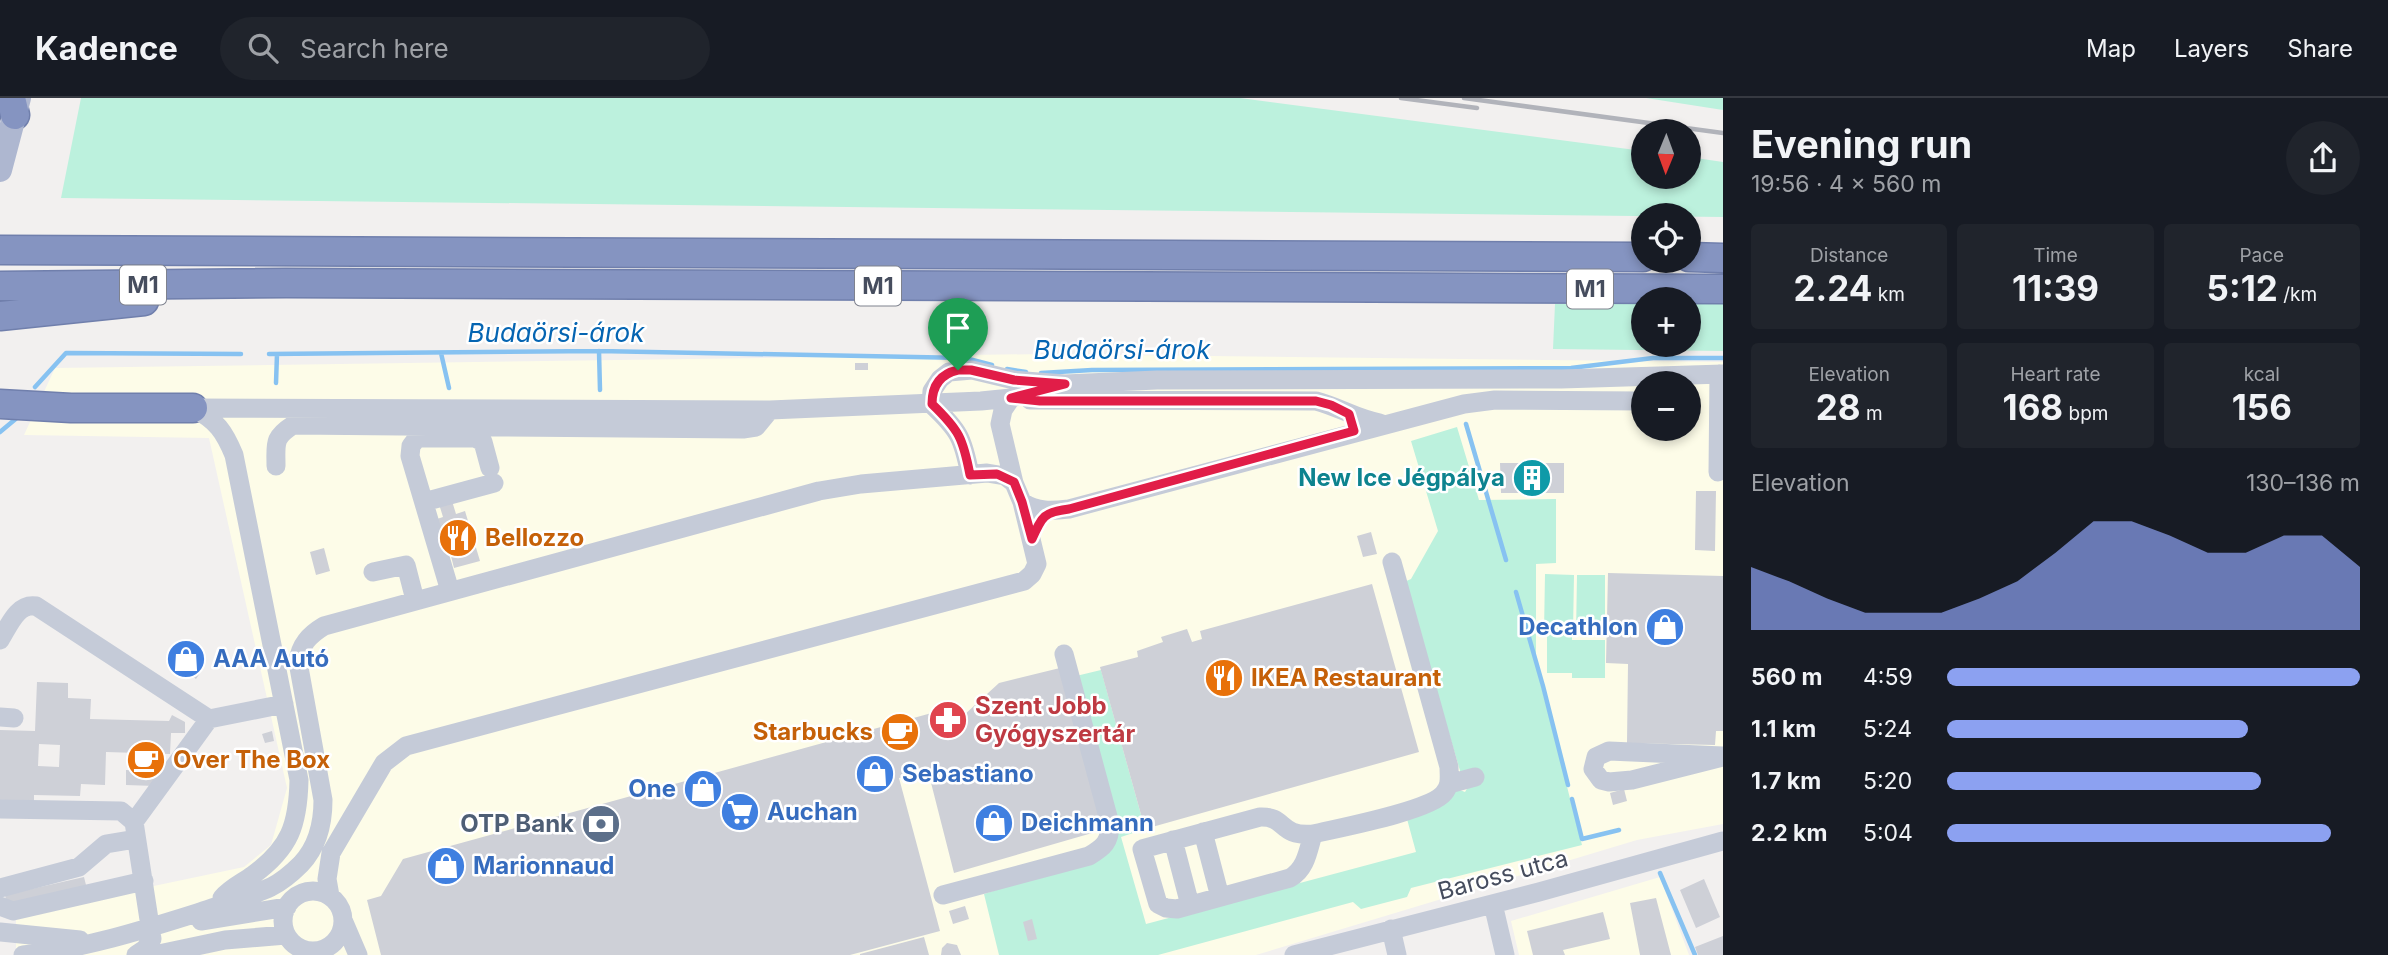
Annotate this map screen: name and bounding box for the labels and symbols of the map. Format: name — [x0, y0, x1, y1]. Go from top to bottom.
north arrow — [1631, 119, 1701, 189]
road number: M1 — [120, 266, 166, 304]
road number: M1 — [855, 266, 901, 306]
road number: M1 — [1567, 270, 1613, 308]
pin — [928, 298, 988, 370]
water label: Budaörsi-árok — [468, 317, 645, 348]
water label: Budaörsi-árok — [1034, 334, 1211, 365]
building icon: New Ice Jégpálya — [1511, 457, 1553, 499]
place label: New Ice Jégpálya — [1298, 463, 1505, 492]
restaurant icon: Bellozzo — [437, 517, 479, 559]
place label: Bellozzo — [485, 523, 584, 552]
shop icon: Decathlon — [1644, 606, 1686, 648]
place label: Decathlon — [1518, 612, 1638, 641]
shop icon: AAA Autó — [165, 638, 207, 680]
place label: AAA Autó — [213, 644, 329, 673]
restaurant icon: IKEA Restaurant — [1203, 657, 1245, 699]
place label: IKEA Restaurant — [1251, 663, 1441, 692]
place label: Szent Jobb Gyógyszertár — [975, 691, 1135, 748]
pharmacy icon: Szent Jobb Gyógyszertár — [927, 699, 969, 741]
cafe icon: Starbucks — [879, 711, 921, 753]
place label: Starbucks — [753, 717, 873, 746]
cafe icon: Over The Box — [125, 739, 167, 781]
place label: Over The Box — [173, 745, 330, 774]
shop icon: Sebastiano — [854, 753, 896, 795]
place label: Sebastiano — [902, 759, 1034, 788]
shop icon: One — [682, 768, 724, 810]
place label: One — [628, 774, 676, 803]
supermarket icon: Auchan — [719, 791, 761, 833]
place label: Auchan — [767, 797, 858, 826]
shop icon: Deichmann — [973, 802, 1015, 844]
bank icon: OTP Bank — [580, 803, 622, 845]
place label: Deichmann — [1021, 808, 1154, 837]
place label: OTP Bank — [460, 809, 574, 838]
street label: Baross utca — [1435, 843, 1571, 906]
shop icon: Marionnaud — [425, 845, 467, 887]
place label: Marionnaud — [473, 851, 614, 880]

